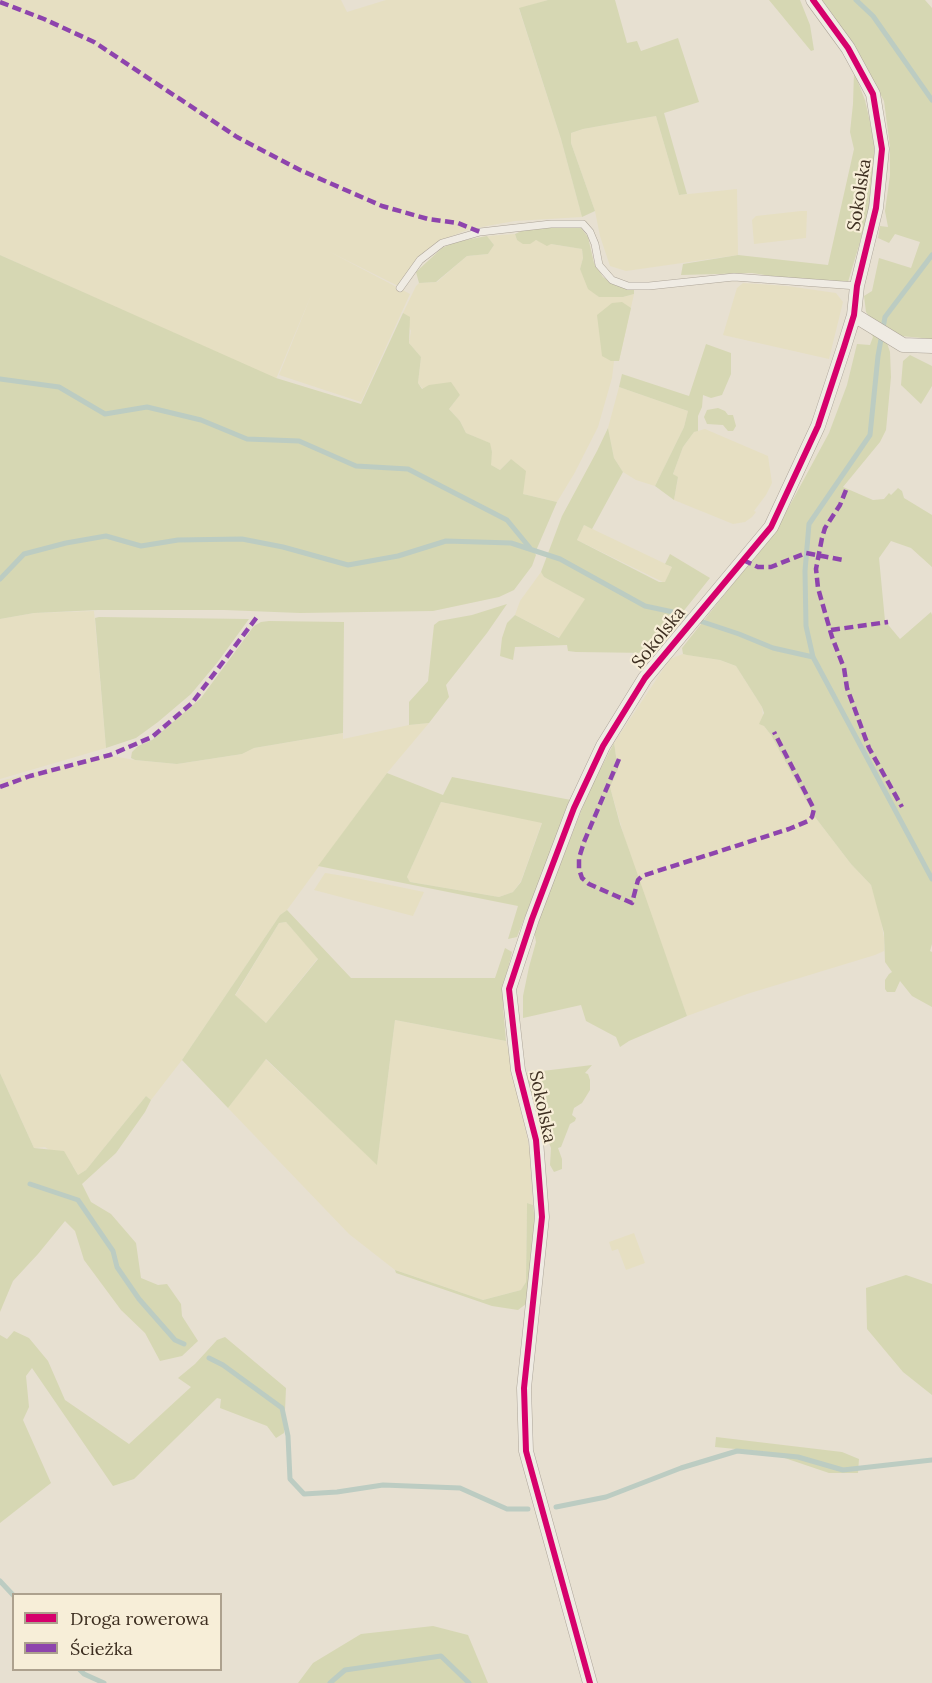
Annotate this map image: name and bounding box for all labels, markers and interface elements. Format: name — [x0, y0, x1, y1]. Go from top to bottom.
street label: Sokolska — [844, 157, 876, 233]
street label: Sokolska — [628, 603, 690, 673]
street label: Sokolska — [524, 1069, 560, 1145]
legend — [12, 1593, 222, 1671]
text: Droga rowerowa — [70, 1607, 209, 1630]
text: Ścieżka — [70, 1637, 133, 1660]

